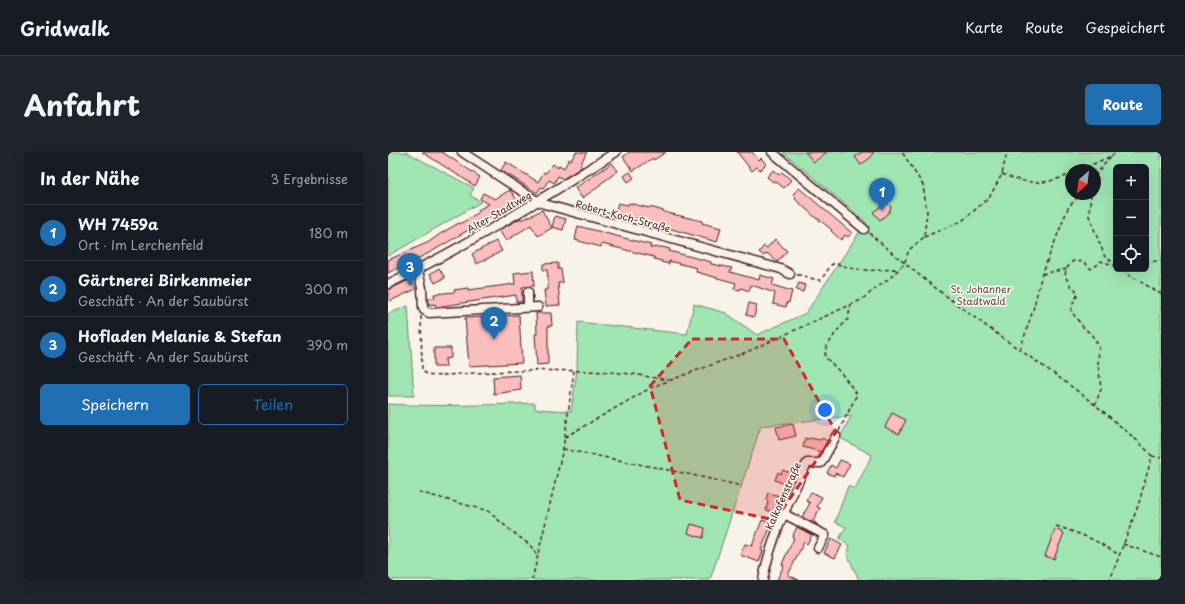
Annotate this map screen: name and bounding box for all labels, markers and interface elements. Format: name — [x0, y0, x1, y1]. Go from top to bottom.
text: Gridwalk — [20, 14, 110, 42]
text: Karte — [965, 17, 1003, 38]
text: Route — [1025, 17, 1063, 38]
text: Gespeichert — [1085, 17, 1165, 38]
text: Anfahrt — [24, 83, 140, 126]
button: Route — [1085, 84, 1161, 125]
north arrow — [1065, 164, 1101, 200]
map controls — [1113, 164, 1149, 272]
button: + — [1113, 164, 1149, 200]
text: In der Nähe — [40, 165, 139, 191]
text: 3 Ergebnisse — [271, 169, 348, 188]
pin: 1 — [869, 178, 895, 211]
street label: Alter Stadtweg — [464, 187, 534, 236]
street label: Robert-Koch-Straße — [574, 196, 672, 235]
button: − — [1113, 200, 1149, 236]
text: WH 7459a — [78, 212, 158, 235]
text: 1 — [50, 223, 56, 242]
text: 180 m — [309, 223, 348, 242]
text: Ort · Im Lerchenfeld — [78, 235, 203, 254]
button: locate — [1113, 236, 1149, 272]
pin: 3 — [397, 253, 423, 286]
text: Gärtnerei Birkenmeier — [78, 268, 251, 291]
text: 2 — [48, 279, 58, 298]
text: 300 m — [304, 279, 348, 298]
park label: St. Johanner Stadtwald — [950, 281, 1012, 308]
text: Geschäft · An der Saubürst — [78, 291, 249, 310]
pin: 2 — [481, 307, 507, 340]
text: Hofladen Melanie & Stefan — [78, 324, 282, 347]
text: 3 — [49, 335, 57, 354]
text: 390 m — [306, 335, 348, 354]
text: Geschäft · An der Saubürst — [78, 347, 249, 366]
button: Speichern — [40, 384, 190, 425]
button: Teilen — [198, 384, 348, 425]
your location — [815, 400, 835, 420]
street label: Kalkofenstraße — [761, 460, 804, 532]

